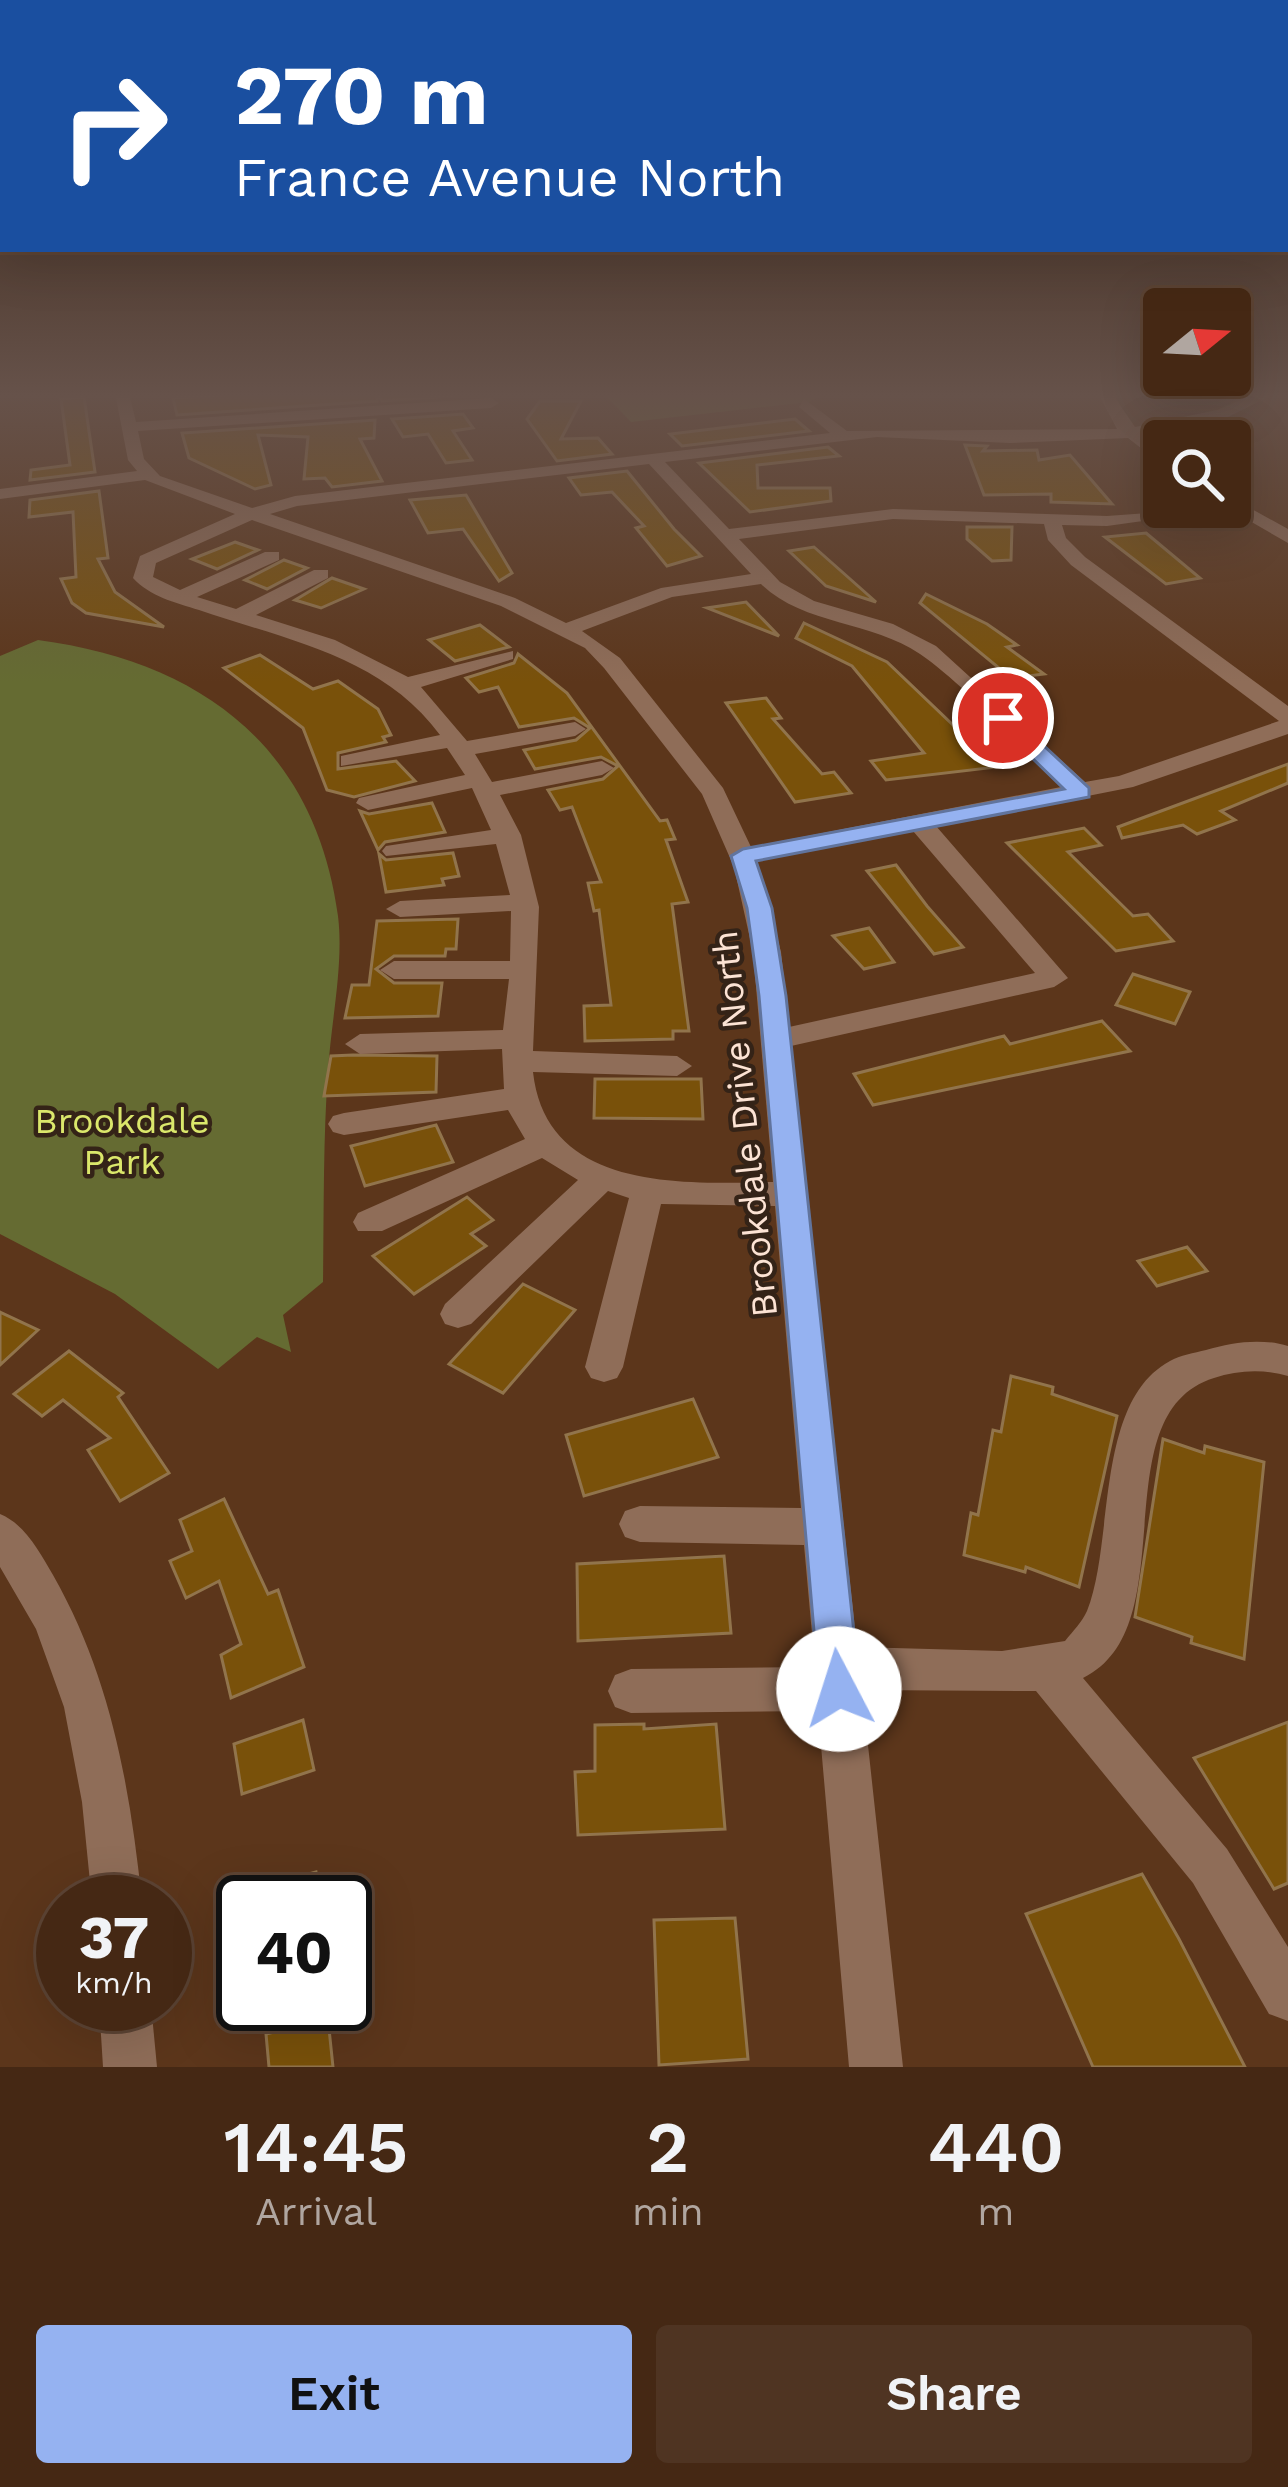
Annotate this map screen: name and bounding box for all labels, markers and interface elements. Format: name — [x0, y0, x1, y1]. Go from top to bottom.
text: 270 m — [234, 46, 489, 144]
icon: right — [36, 48, 192, 204]
text: France Avenue North — [234, 146, 785, 209]
north arrow — [1143, 288, 1251, 396]
map controls — [1143, 288, 1251, 528]
button: search — [1143, 420, 1251, 528]
pin — [952, 667, 1054, 769]
icon: arrive — [970, 685, 1036, 751]
street label: Brookdale Drive North — [704, 929, 786, 1319]
park label: Brookdale Park — [34, 1100, 210, 1183]
position arrow — [776, 1626, 902, 1752]
speed limit sign: 40 — [216, 1875, 372, 2031]
text: 37 — [79, 1902, 149, 1973]
text: km/h — [75, 1965, 153, 2000]
text: 14:45 — [224, 2105, 408, 2189]
text: 2 — [647, 2105, 689, 2189]
text: 440 — [927, 2105, 1064, 2189]
text: Arrival — [255, 2189, 377, 2234]
text: min — [632, 2189, 704, 2234]
text: m — [977, 2189, 1014, 2234]
button: Exit — [36, 2325, 632, 2463]
button: Share — [656, 2325, 1252, 2463]

